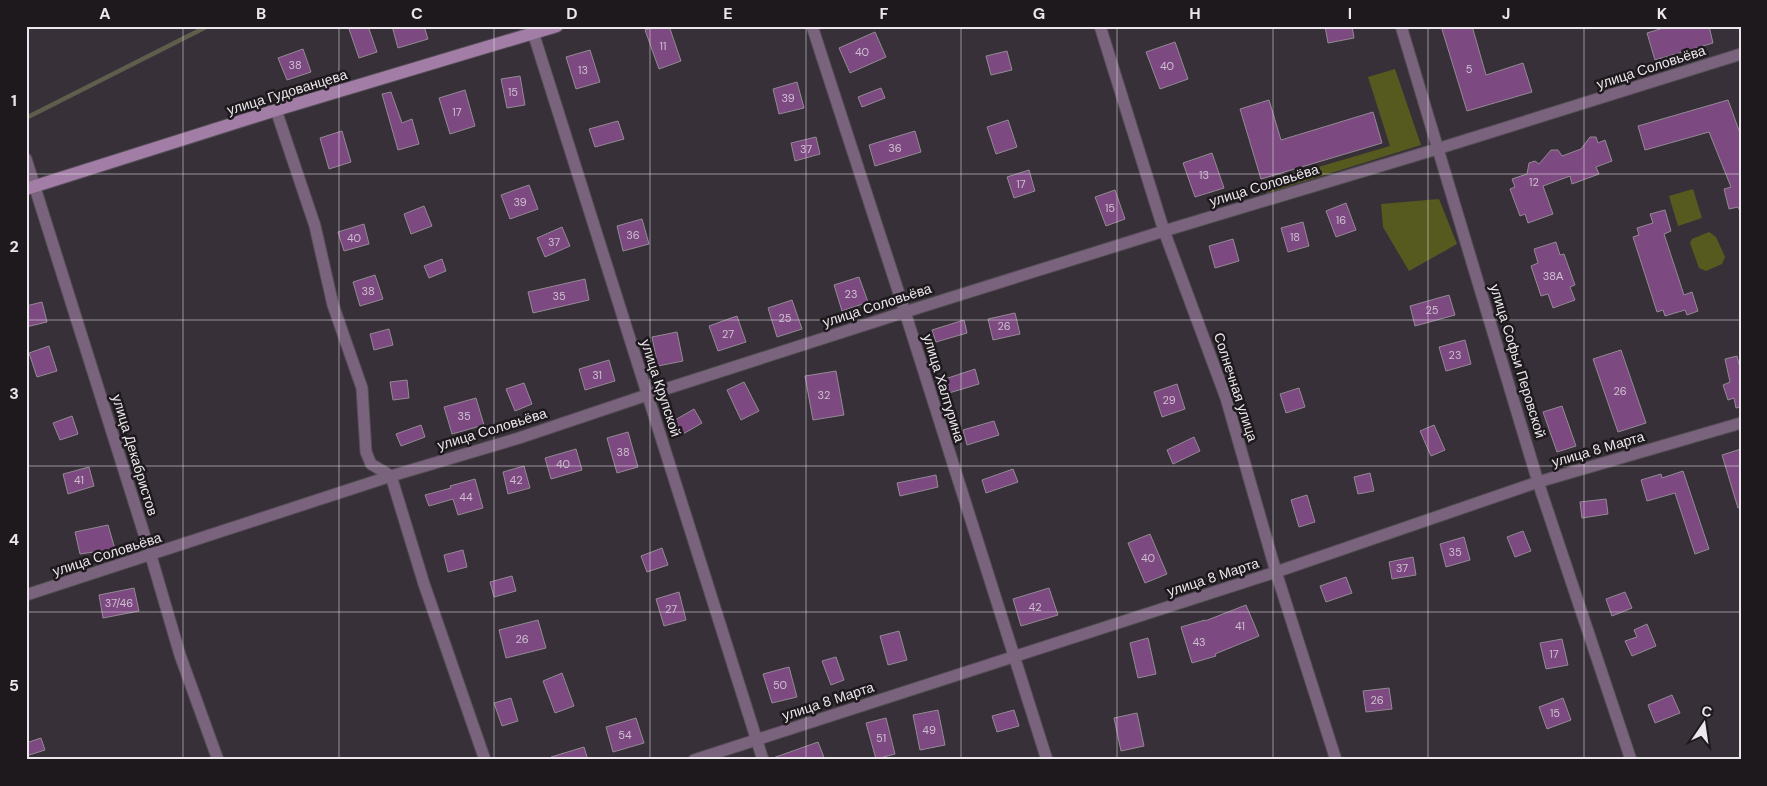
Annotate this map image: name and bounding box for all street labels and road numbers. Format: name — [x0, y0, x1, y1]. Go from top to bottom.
street label: улица Соловьёва — [1594, 41, 1708, 93]
street label: улица Гудованцева — [225, 65, 350, 119]
street label: улица Соловьёва — [1207, 160, 1321, 210]
street label: улица Соловьёва — [820, 279, 934, 331]
street label: улица Софьи Перовской — [1486, 282, 1550, 440]
street label: Солнечная улица — [1210, 330, 1262, 444]
street label: улица Халтурина — [919, 332, 969, 444]
street label: улица Крупской — [637, 337, 685, 439]
street label: улица Декабристов — [108, 392, 162, 518]
street label: улица Соловьёва — [435, 404, 549, 454]
street label: улица 8 Марта — [1550, 427, 1647, 471]
street label: улица Соловьёва — [50, 528, 164, 580]
street label: улица 8 Марта — [1165, 554, 1261, 600]
street label: улица 8 Марта — [780, 678, 876, 724]

